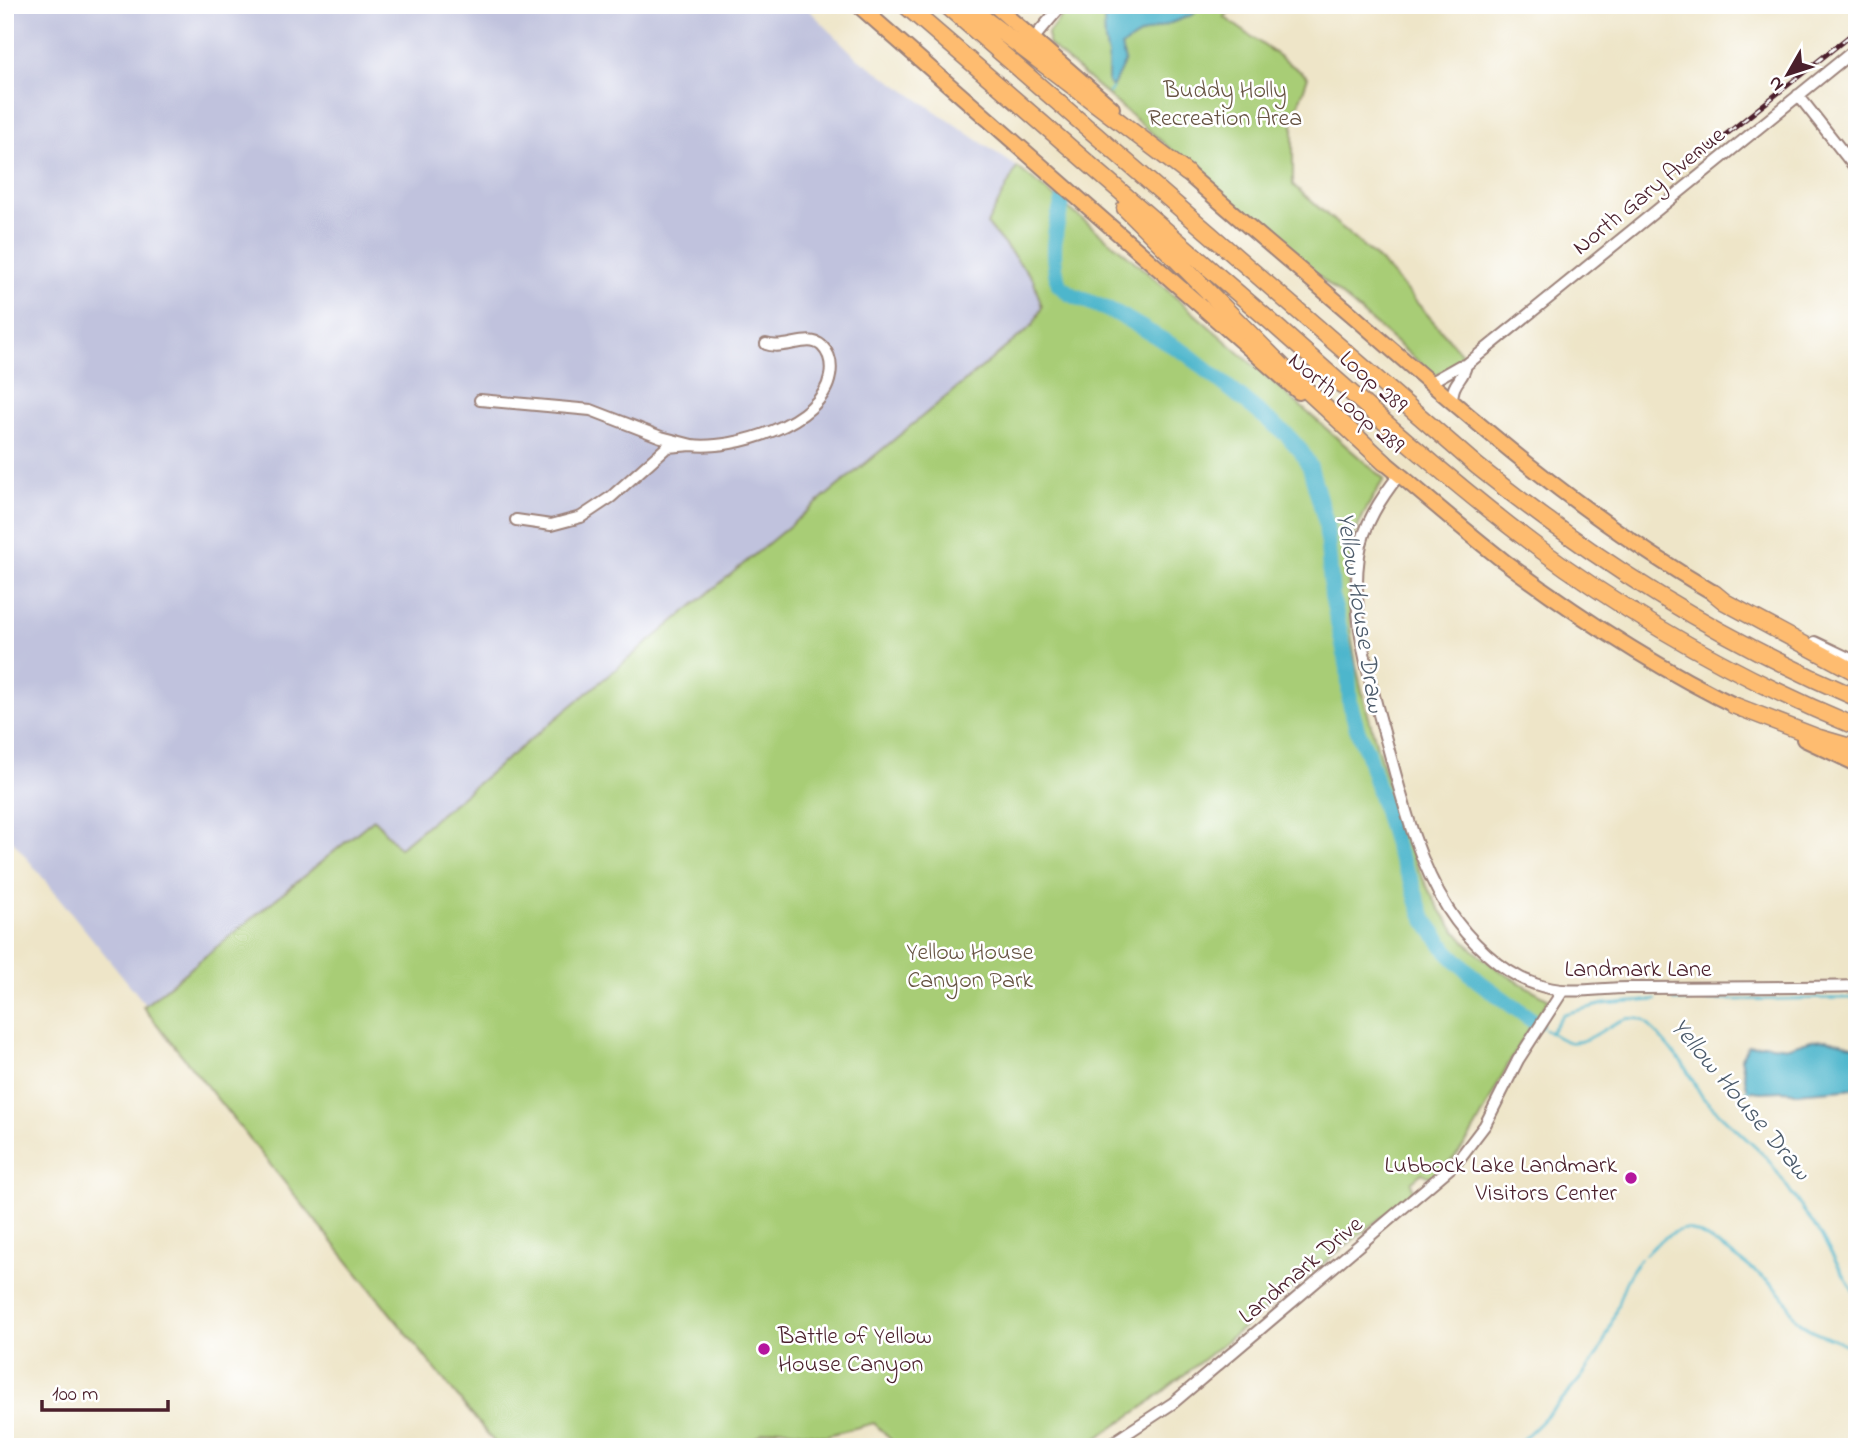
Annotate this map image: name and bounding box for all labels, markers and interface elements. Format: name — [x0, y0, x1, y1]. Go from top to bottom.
north arrow — [1754, 38, 1824, 108]
text: N — [1762, 70, 1791, 97]
park label: Buddy Holly Recreation Area — [1148, 74, 1302, 137]
street label: North Gary Avenue — [1565, 119, 1735, 266]
street label: Loop 289 — [1330, 343, 1415, 423]
street label: North Loop 289 — [1280, 345, 1412, 464]
water label: Yellow House Draw — [1324, 510, 1394, 716]
park label: Yellow House Canyon Park — [906, 936, 1034, 1000]
street label: Landmark Lane — [1564, 953, 1712, 988]
water label: Yellow House Draw — [1660, 1010, 1820, 1190]
place label: Lubbock Lake Landmark Visitors Center — [1384, 1149, 1618, 1212]
marker: Lubbock Lake Landmark Visitors Center — [1623, 1170, 1639, 1186]
street label: Landmark Drive — [1232, 1208, 1372, 1333]
place label: Battle of Yellow House Canyon — [777, 1320, 932, 1384]
marker: Battle of Yellow House Canyon — [756, 1341, 772, 1357]
scale bar — [42, 1368, 168, 1412]
text: 100 m — [52, 1380, 98, 1410]

